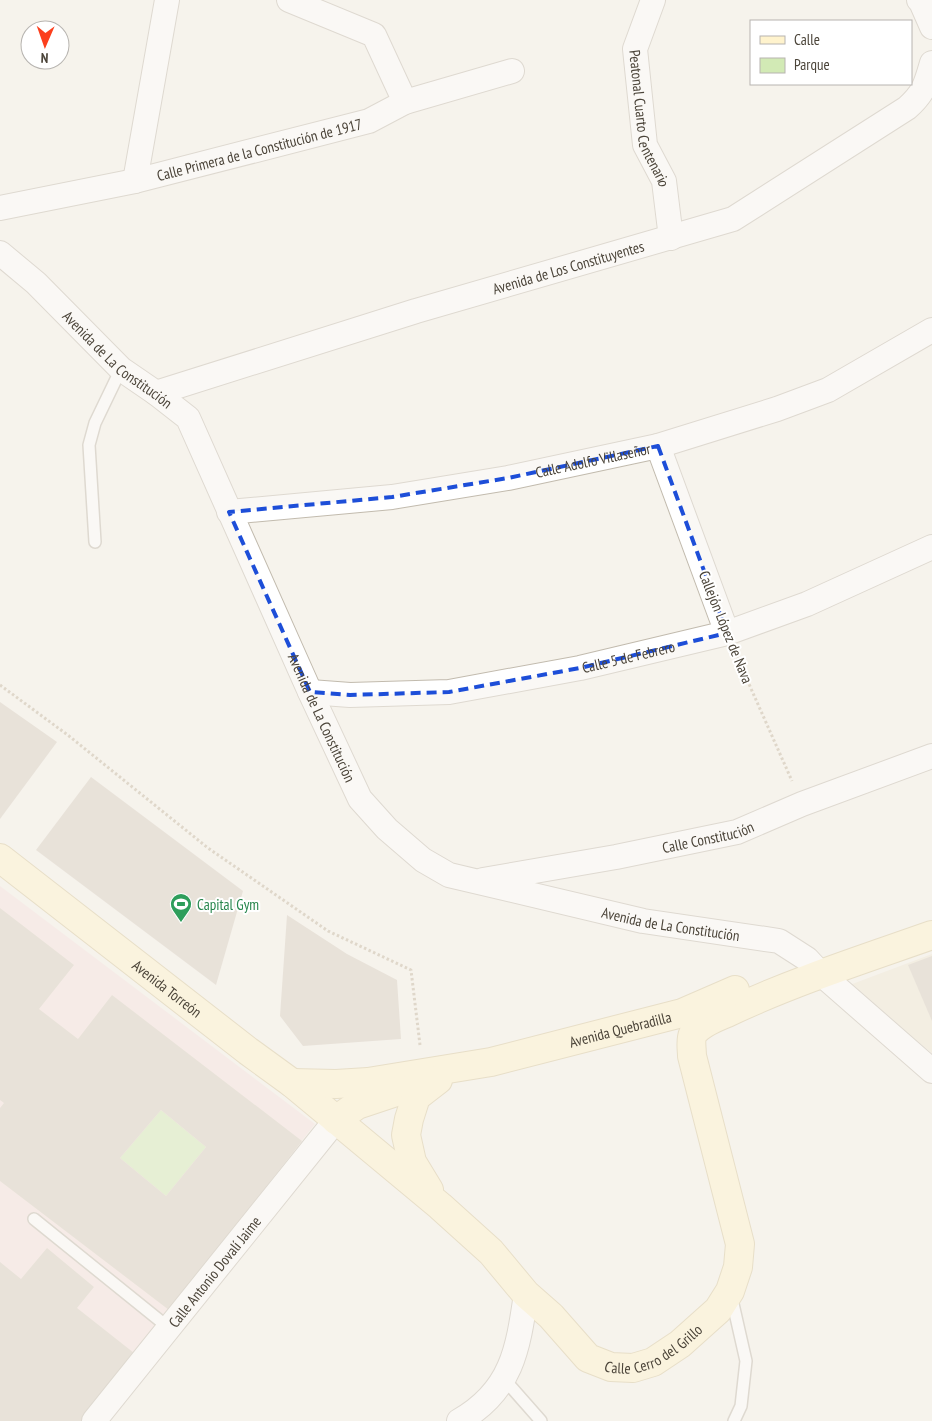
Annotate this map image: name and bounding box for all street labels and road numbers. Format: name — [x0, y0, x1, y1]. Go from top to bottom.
street label: Peatonal Cuarto Centenario — [626, 49, 674, 188]
street label: Calle Primera de la Constitución de 1917 — [155, 114, 364, 185]
street label: Avenida de Los Constituyentes — [490, 236, 646, 298]
street label: Avenida de La Constitución — [59, 306, 177, 412]
street label: Calle Adolfo Villaseñor — [534, 438, 653, 481]
street label: Callejón López de Nava — [695, 568, 757, 686]
street label: Calle 5 de Febrero — [580, 636, 677, 677]
street label: Avenida de La Constitución — [284, 650, 360, 785]
street label: Calle Constitución — [660, 816, 757, 857]
street label: Avenida de La Constitución — [600, 902, 741, 945]
street label: Avenida Torreón — [129, 955, 206, 1021]
street label: Avenida Quebradilla — [567, 1007, 673, 1051]
street label: Calle Antonio Dovalí Jaime — [164, 1212, 265, 1331]
street label: Calle Cerro del Grillo — [602, 1320, 706, 1378]

